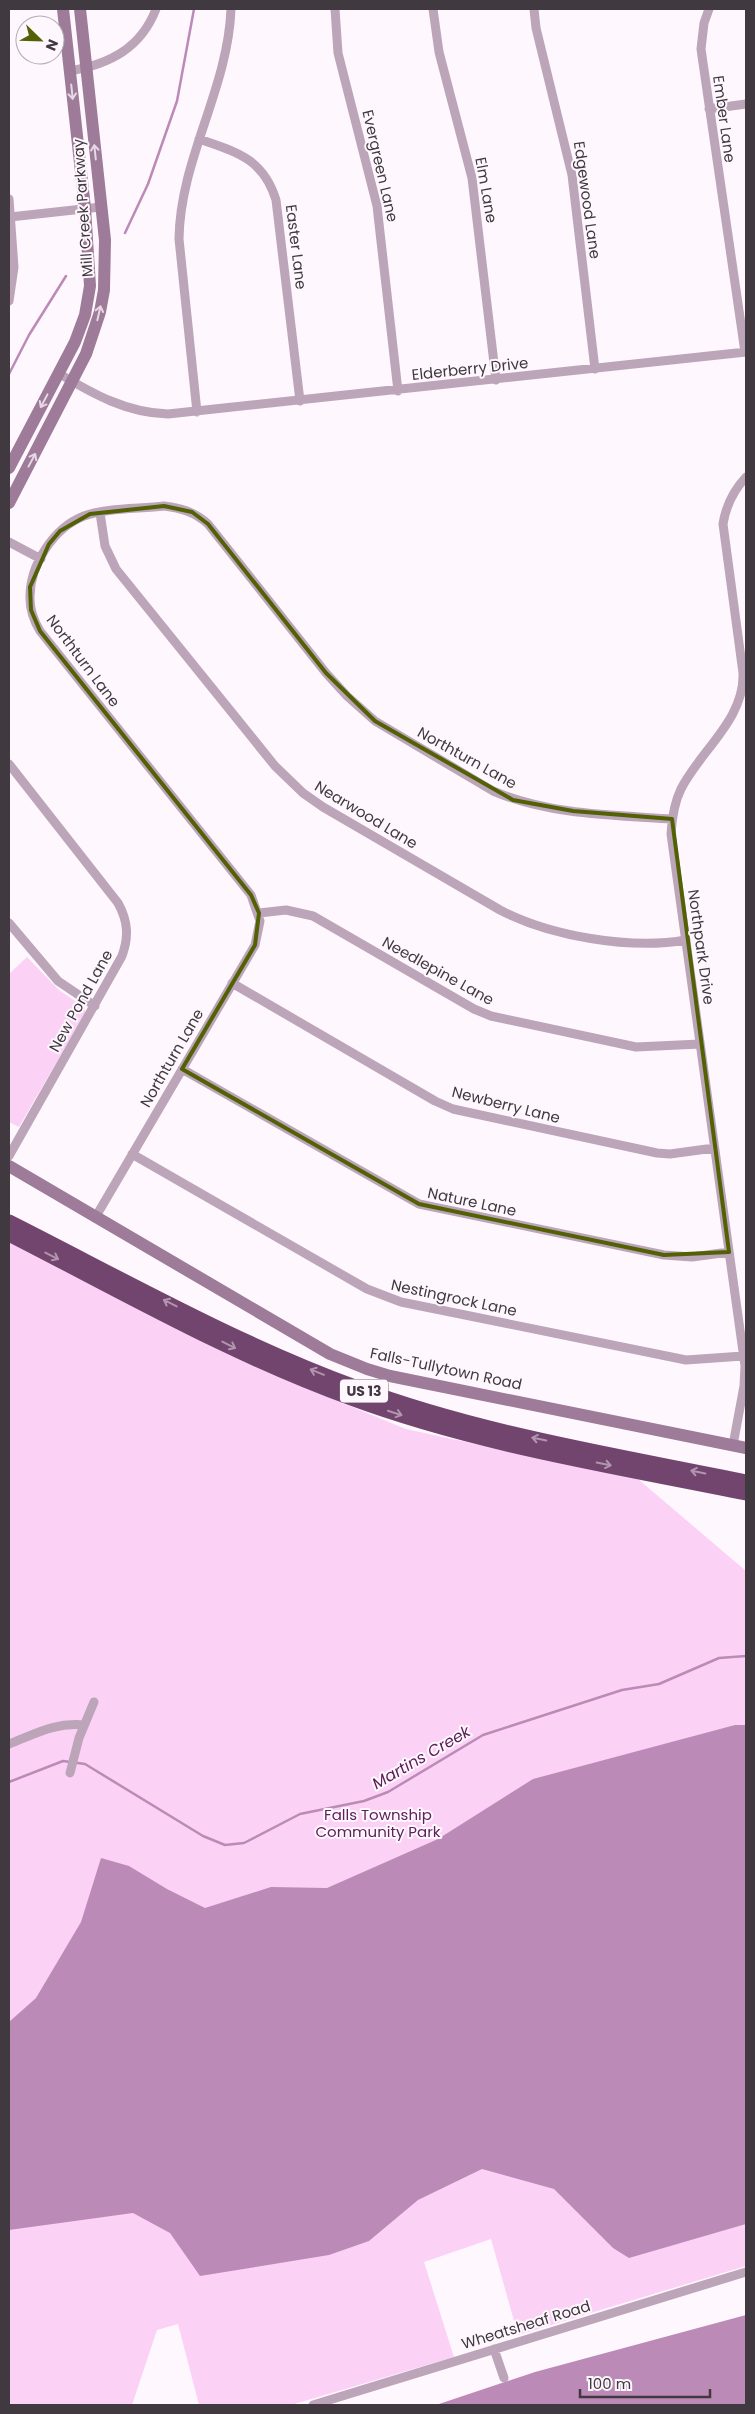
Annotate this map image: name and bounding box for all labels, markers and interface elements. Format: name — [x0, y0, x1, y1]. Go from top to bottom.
north arrow — [15, 15, 65, 65]
text: N — [41, 36, 63, 54]
street label: Ember Lane — [708, 74, 741, 164]
one-way arrow — [67, 84, 77, 100]
street label: Evergreen Lane — [357, 108, 404, 224]
street label: Mill Creek Parkway — [67, 138, 98, 278]
street label: Edgewood Lane — [569, 140, 606, 260]
one-way arrow — [91, 144, 100, 160]
street label: Elm Lane — [470, 155, 503, 224]
street label: Easter Lane — [281, 203, 312, 291]
one-way arrow — [95, 305, 104, 321]
street label: Elderberry Drive — [411, 352, 529, 385]
one-way arrow — [39, 393, 48, 408]
one-way arrow — [27, 453, 37, 468]
street label: Northturn Lane — [42, 610, 125, 711]
street label: Northturn Lane — [414, 722, 521, 794]
street label: Nearwood Lane — [311, 776, 422, 854]
street label: Northpark Drive — [683, 888, 720, 1006]
street label: Needlepine Lane — [379, 931, 498, 1010]
street label: New Pond Lane — [44, 946, 117, 1056]
street label: Northturn Lane — [135, 1005, 208, 1111]
street label: Newberry Lane — [450, 1081, 562, 1128]
street label: Nature Lane — [426, 1182, 518, 1221]
one-way arrow — [44, 1252, 59, 1261]
street label: Nestingrock Lane — [389, 1274, 519, 1321]
one-way arrow — [163, 1298, 178, 1307]
one-way arrow — [221, 1341, 236, 1350]
street label: Falls-Tullytown Road — [368, 1342, 524, 1395]
one-way arrow — [310, 1367, 325, 1377]
road number: US 13 — [340, 1380, 388, 1402]
one-way arrow — [387, 1409, 403, 1419]
one-way arrow — [532, 1434, 548, 1444]
one-way arrow — [595, 1460, 611, 1469]
one-way arrow — [691, 1467, 707, 1476]
water label: Martins Creek — [368, 1720, 475, 1795]
park label: Falls Township Community Park — [315, 1804, 441, 1842]
street label: Wheatsheaf Road — [459, 2295, 593, 2354]
scale bar — [580, 2366, 710, 2398]
text: 100 m — [588, 2373, 631, 2394]

